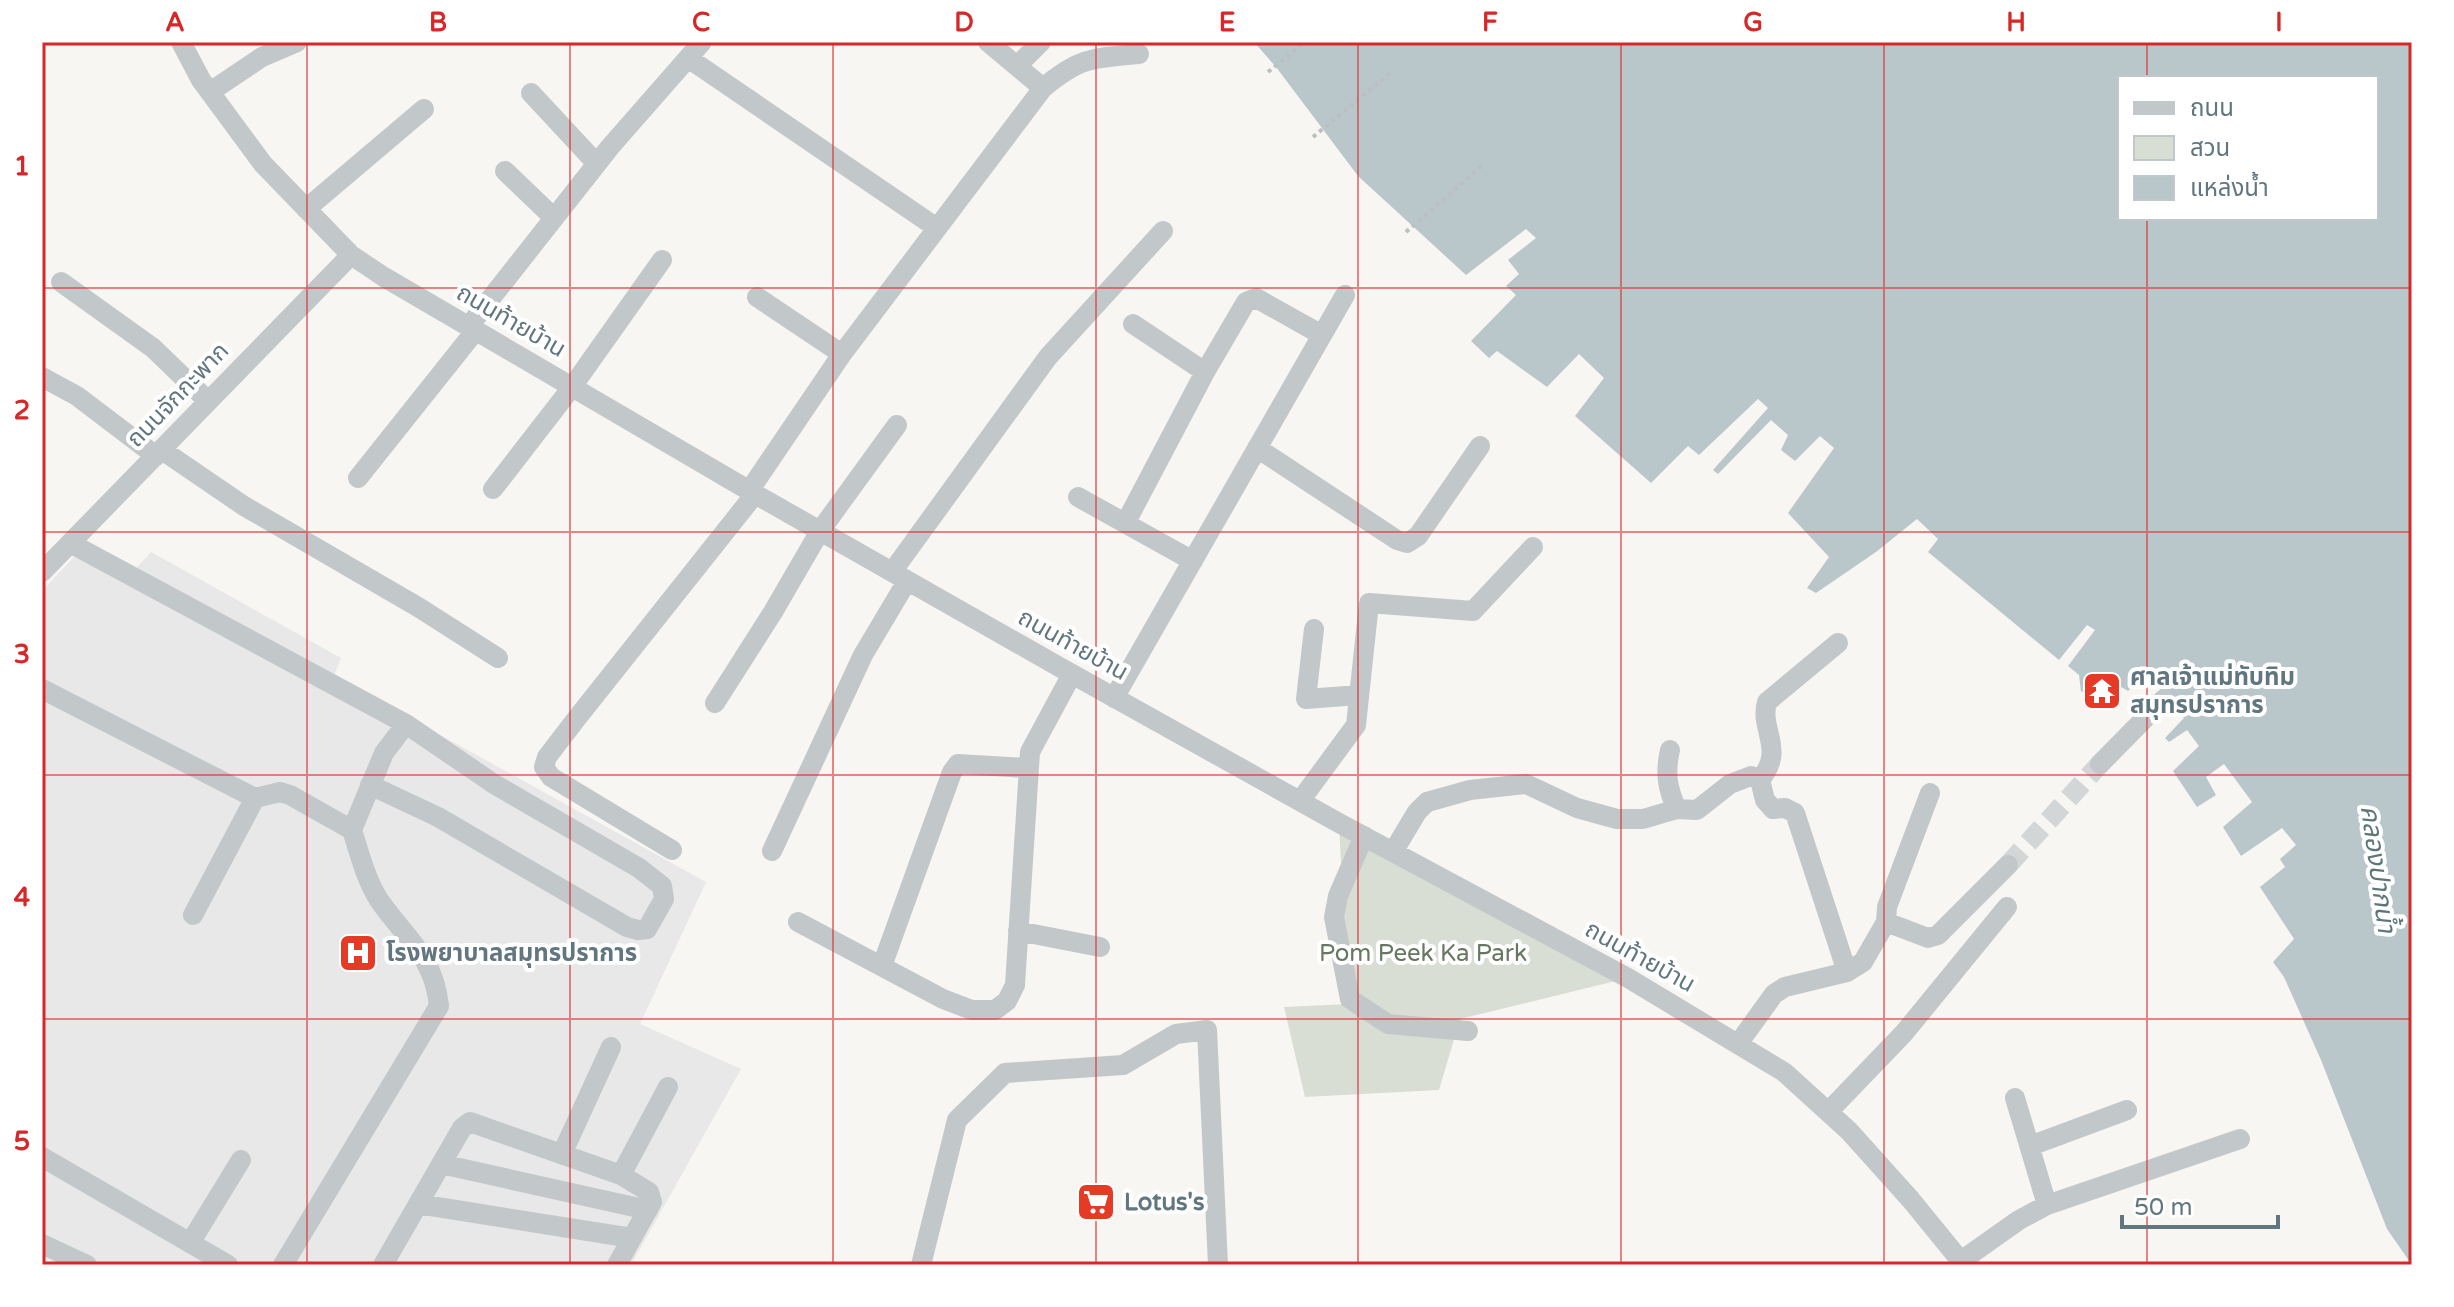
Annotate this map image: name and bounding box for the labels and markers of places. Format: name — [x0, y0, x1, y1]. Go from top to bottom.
place label: ศาลเจ้าแม่ทับทิม สมุทรปราการ — [2130, 663, 2295, 720]
temple icon: ศาลเจ้าแม่ทับทิม สมุทรปราการ — [2081, 670, 2123, 712]
hospital icon: โรงพยาบาลสมุทรปราการ — [337, 932, 379, 974]
place label: โรงพยาบาลสมุทรปราการ — [386, 939, 637, 968]
supermarket icon: Lotus's — [1075, 1181, 1117, 1223]
place label: Lotus's — [1124, 1188, 1204, 1217]

